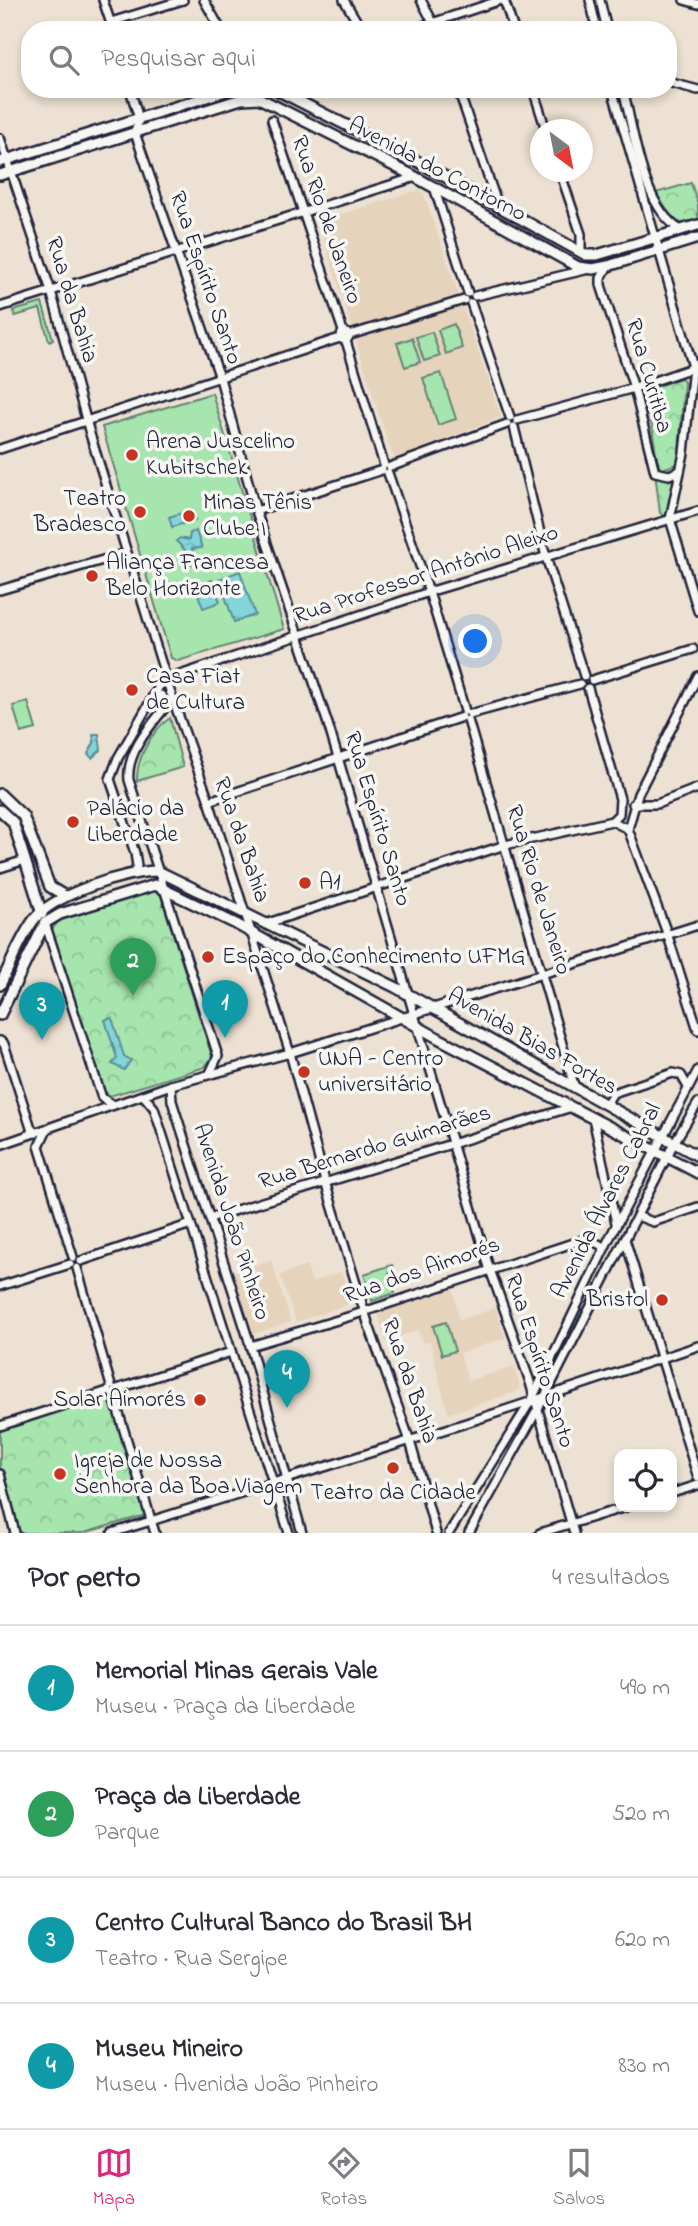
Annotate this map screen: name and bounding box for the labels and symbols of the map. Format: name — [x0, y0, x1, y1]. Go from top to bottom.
street label: Avenida do Contorno — [342, 109, 532, 231]
north arrow — [530, 119, 593, 182]
street label: Rua Rio de Janeiro — [282, 131, 370, 309]
street label: Rua Espírito Santo — [160, 187, 250, 369]
street label: Rua da Bahia — [36, 233, 106, 367]
street label: Rua Curitiba — [616, 315, 680, 437]
place label: Arena Juscelino Kubitschek — [146, 426, 295, 485]
marker: Arena Juscelino Kubitschek — [124, 447, 140, 463]
place label: Teatro Bradesco — [33, 483, 126, 542]
place label: Minas Tênis Clube I — [203, 487, 312, 546]
marker: Teatro Bradesco — [132, 504, 148, 520]
marker: Minas Tênis Clube I — [181, 508, 197, 524]
street label: Rua Professor Antônio Aleixo — [289, 517, 563, 633]
place label: Aliança Francesa Belo Horizonte — [105, 547, 269, 606]
marker: Aliança Francesa Belo Horizonte — [84, 568, 100, 584]
your location — [458, 624, 492, 658]
place label: Casa Fiat de Cultura — [146, 661, 245, 720]
marker: Casa Fiat de Cultura — [124, 682, 140, 698]
street label: Rua Espírito Santo — [335, 728, 419, 910]
street label: Rua da Bahia — [204, 773, 278, 907]
place label: Palácio da Liberdade — [87, 793, 184, 852]
street label: Rua Rio de Janeiro — [496, 801, 580, 979]
marker: Palácio da Liberdade — [65, 814, 81, 830]
place label: A1 — [319, 867, 340, 900]
marker: A1 — [297, 875, 313, 891]
pin: 2 — [110, 938, 156, 996]
place label: Espaço do Conhecimento UFMG — [222, 941, 525, 974]
marker: Espaço do Conhecimento UFMG — [200, 949, 216, 965]
pin: 1 — [202, 980, 248, 1038]
street label: Avenida Bias Fortes — [441, 980, 623, 1104]
pin: 3 — [19, 982, 65, 1040]
place label: UNA - Centro universitário — [318, 1043, 443, 1102]
marker: UNA - Centro universitário — [296, 1064, 312, 1080]
street label: Rua Bernardo Guimarães — [255, 1097, 495, 1199]
street label: Avenida Álvares Cabral — [543, 1097, 671, 1304]
street label: Avenida João Pinheiro — [184, 1119, 278, 1325]
street label: Rua dos Aimorés — [339, 1229, 505, 1313]
street label: Rua Espírito Santo — [495, 1270, 583, 1452]
place label: Bristol — [586, 1284, 648, 1317]
marker: Bristol — [654, 1292, 670, 1308]
street label: Rua da Bahia — [372, 1314, 446, 1448]
pin: 4 — [264, 1350, 310, 1408]
place label: Solar Aimorés — [54, 1384, 186, 1417]
marker: Solar Aimorés — [192, 1392, 208, 1408]
place label: Igreja de Nossa Senhora da Boa Viagem — [74, 1445, 302, 1505]
marker: Teatro da Cidade — [385, 1460, 401, 1476]
marker: Igreja de Nossa Senhora da Boa Viagem — [52, 1466, 68, 1482]
place label: Teatro da Cidade — [311, 1477, 476, 1510]

